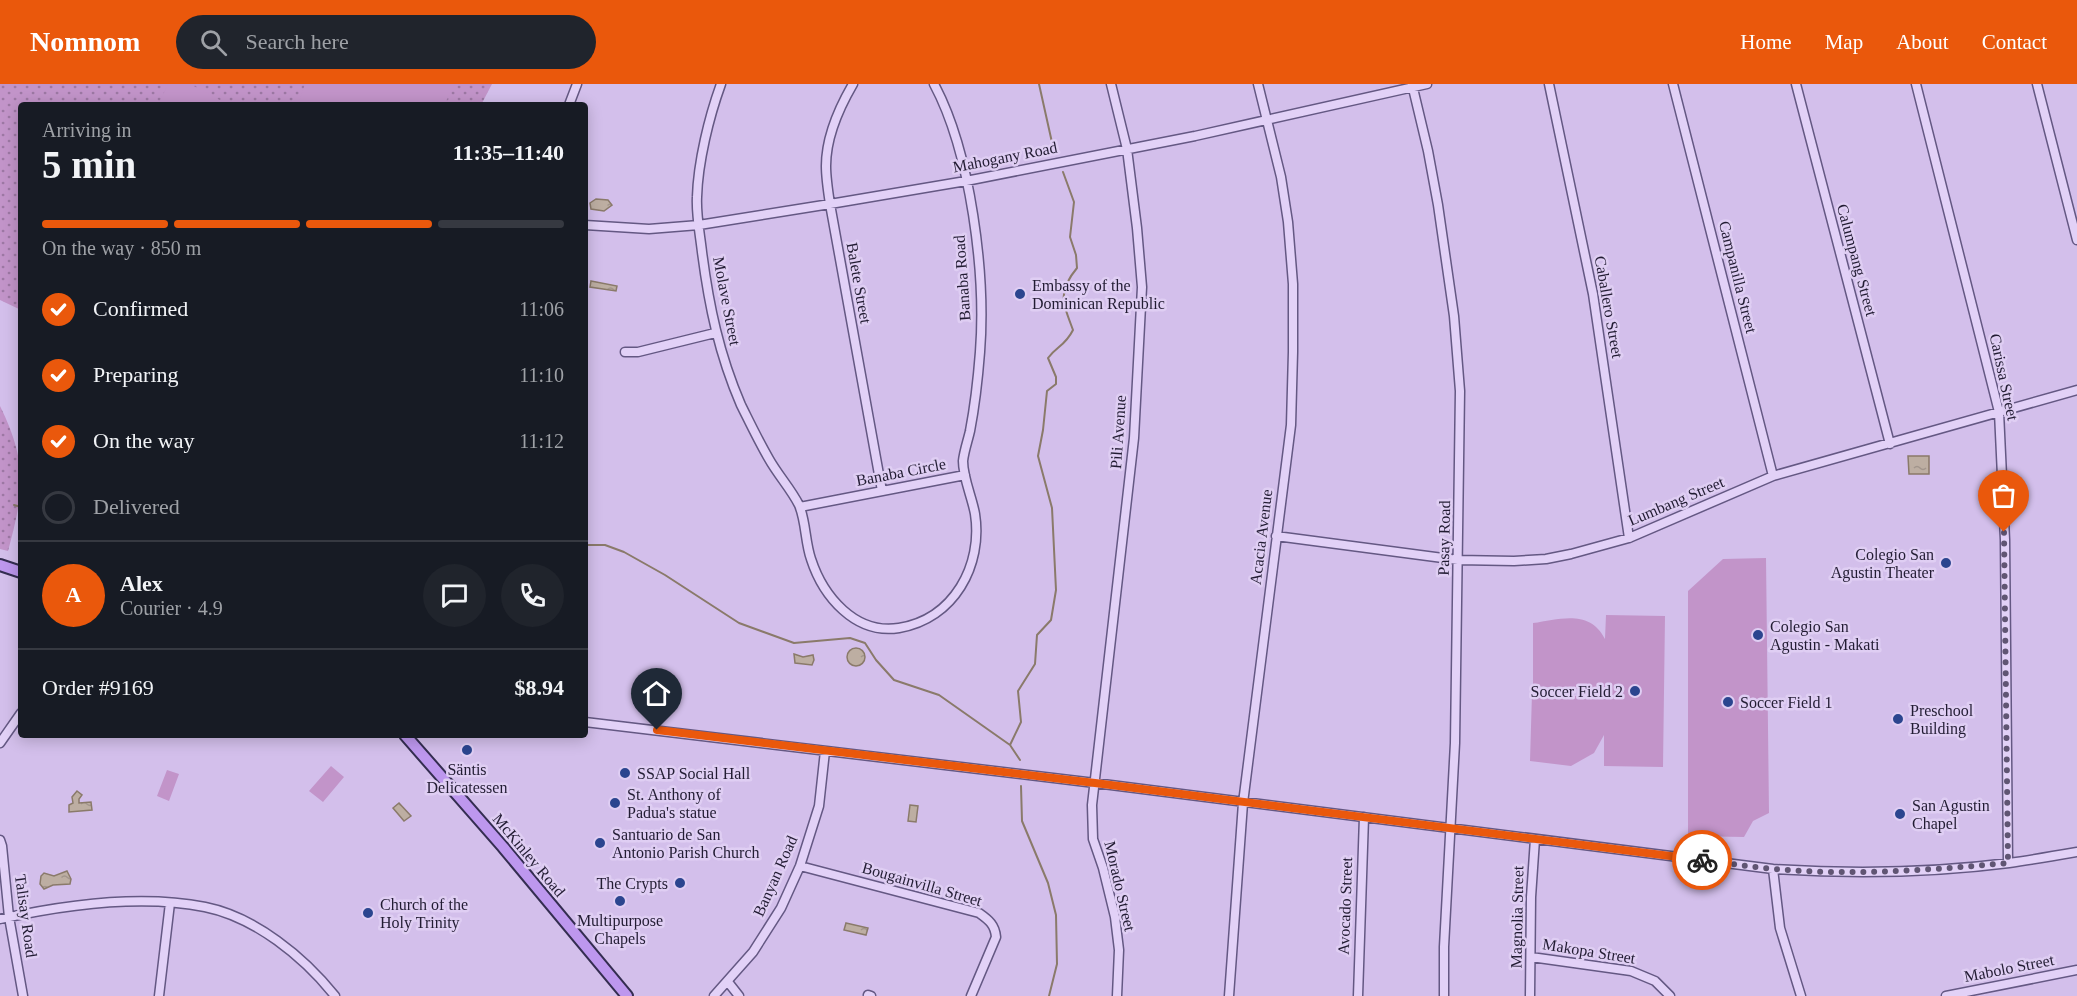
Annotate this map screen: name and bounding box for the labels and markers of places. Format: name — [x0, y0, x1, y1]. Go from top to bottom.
place label: Embassy of the Dominican Republic — [1032, 277, 1165, 313]
marker: Embassy of the Dominican Republic — [1013, 287, 1027, 301]
pin — [1978, 470, 2029, 532]
place label: Colegio San Agustin Theater — [1831, 546, 1935, 582]
marker: Colegio San Agustin Theater — [1939, 556, 1953, 570]
place label: Colegio San Agustin - Makati — [1770, 618, 1880, 654]
marker: Colegio San Agustin - Makati — [1751, 628, 1765, 642]
pin — [631, 668, 682, 730]
place label: Soccer Field 2 — [1531, 683, 1623, 700]
marker: Soccer Field 2 — [1628, 684, 1642, 698]
place label: Soccer Field 1 — [1740, 694, 1832, 711]
marker: Soccer Field 1 — [1721, 695, 1735, 709]
place label: Preschool Building — [1910, 702, 1974, 738]
marker: Preschool Building — [1891, 712, 1905, 726]
marker: Säntis Delicatessen — [460, 743, 474, 757]
place label: Säntis Delicatessen — [427, 761, 507, 796]
place label: SSAP Social Hall — [637, 765, 751, 782]
marker: SSAP Social Hall — [618, 766, 632, 780]
place label: St. Anthony of Padua's statue — [627, 786, 721, 821]
marker: St. Anthony of Padua's statue — [608, 796, 622, 810]
place label: San Agustin Chapel — [1912, 797, 1990, 833]
marker: San Agustin Chapel — [1893, 807, 1907, 821]
place label: Santuario de San Antonio Parish Church — [612, 826, 760, 861]
marker: Santuario de San Antonio Parish Church — [593, 836, 607, 850]
place label: The Crypts — [596, 875, 668, 893]
marker: The Crypts — [673, 876, 687, 890]
marker: Multipurpose Chapels — [613, 894, 627, 908]
place label: Church of the Holy Trinity — [380, 896, 468, 932]
marker: Church of the Holy Trinity — [361, 906, 375, 920]
place label: Multipurpose Chapels — [577, 912, 663, 948]

